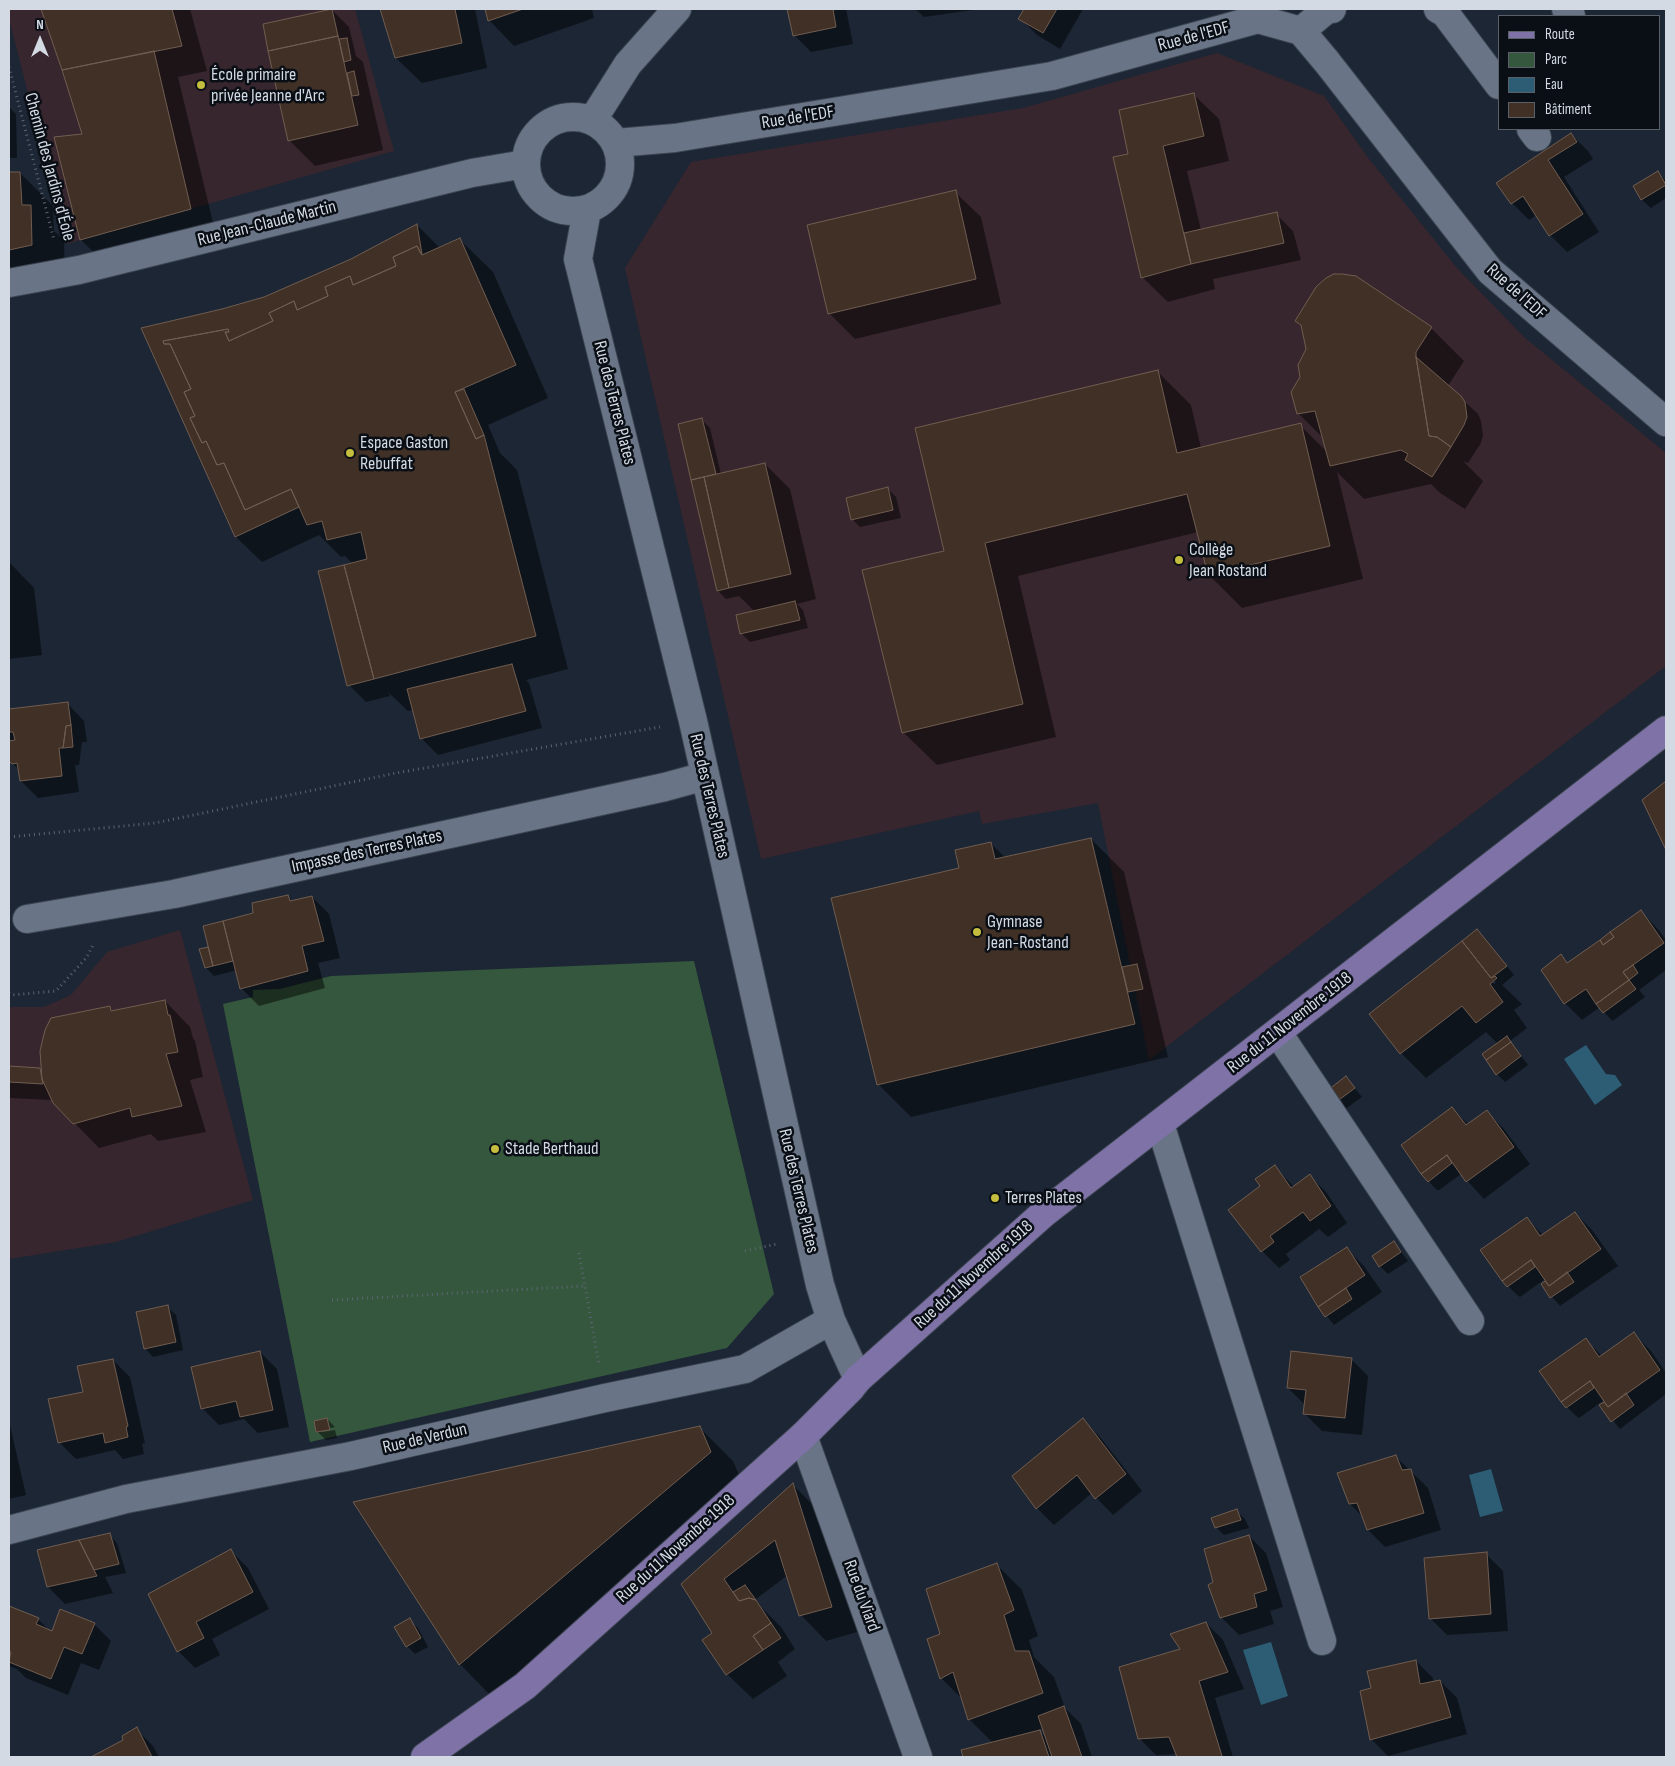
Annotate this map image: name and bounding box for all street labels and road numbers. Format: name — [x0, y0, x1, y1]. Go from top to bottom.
street label: Rue de l'EDF — [1156, 17, 1232, 57]
street label: Chemin des Jardins d'Éole — [19, 91, 79, 243]
street label: Rue de l'EDF — [760, 102, 836, 134]
street label: Rue Jean-Claude Martin — [196, 196, 338, 252]
street label: Rue de l'EDF — [1482, 260, 1550, 324]
street label: Rue des Terres Plates — [588, 339, 640, 467]
street label: Rue des Terres Plates — [684, 732, 734, 860]
street label: Impasse des Terres Plates — [290, 825, 444, 879]
street label: Rue du 11 Novembre 1918 — [1223, 968, 1357, 1078]
street label: Rue des Terres Plates — [773, 1127, 823, 1255]
street label: Rue du 11 Novembre 1918 — [910, 1216, 1038, 1334]
street label: Rue de Verdun — [381, 1419, 469, 1459]
street label: Rue du 11 Novembre 1918 — [612, 1490, 740, 1608]
street label: Rue du Viard — [838, 1557, 884, 1635]

